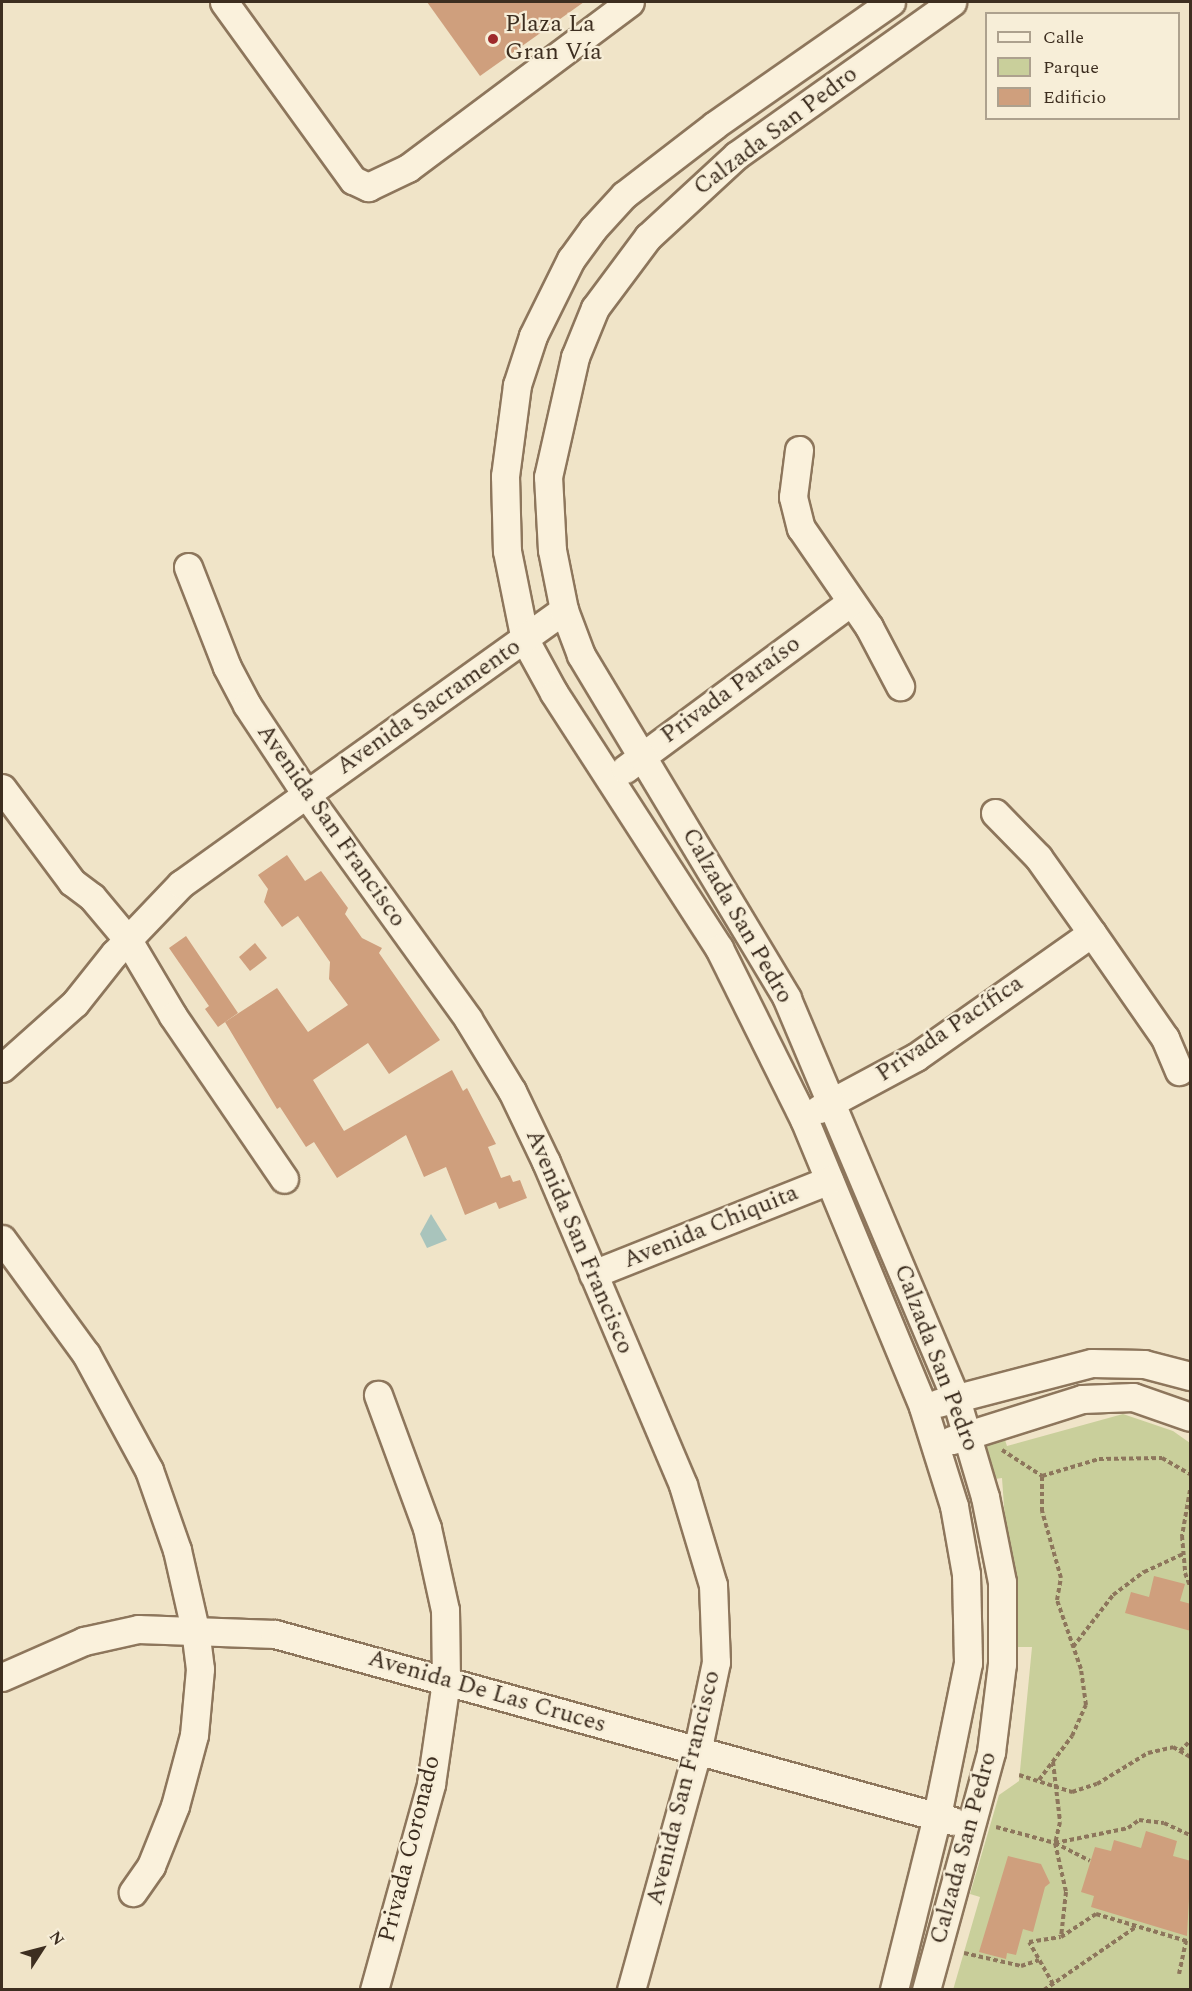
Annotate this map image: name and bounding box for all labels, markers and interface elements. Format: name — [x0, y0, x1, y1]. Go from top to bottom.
place label: Plaza La Gran Vía — [505, 11, 602, 67]
legend — [985, 12, 1180, 120]
text: Calle — [1043, 24, 1084, 51]
marker: Plaza La Gran Vía — [486, 32, 500, 46]
text: Parque — [1043, 54, 1099, 81]
street label: Calzada San Pedro — [688, 60, 864, 202]
text: Edificio — [1043, 84, 1106, 111]
street label: Privada Paraíso — [656, 630, 806, 750]
street label: Avenida Sacramento — [331, 633, 527, 781]
street label: Avenida San Francisco — [250, 719, 412, 933]
street label: Calzada San Pedro — [675, 823, 799, 1009]
street label: Privada Pacífica — [871, 969, 1029, 1089]
street label: Avenida San Francisco — [519, 1125, 639, 1359]
street label: Avenida Chiquita — [619, 1179, 803, 1275]
street label: Calzada San Pedro — [887, 1260, 985, 1456]
street label: Avenida De Las Cruces — [365, 1644, 609, 1740]
street label: Avenida San Francisco — [641, 1668, 727, 1908]
street label: Calzada San Pedro — [924, 1749, 1004, 1947]
street label: Privada Coronado — [373, 1753, 447, 1945]
north arrow — [12, 1919, 72, 1979]
text: N — [43, 1926, 70, 1951]

